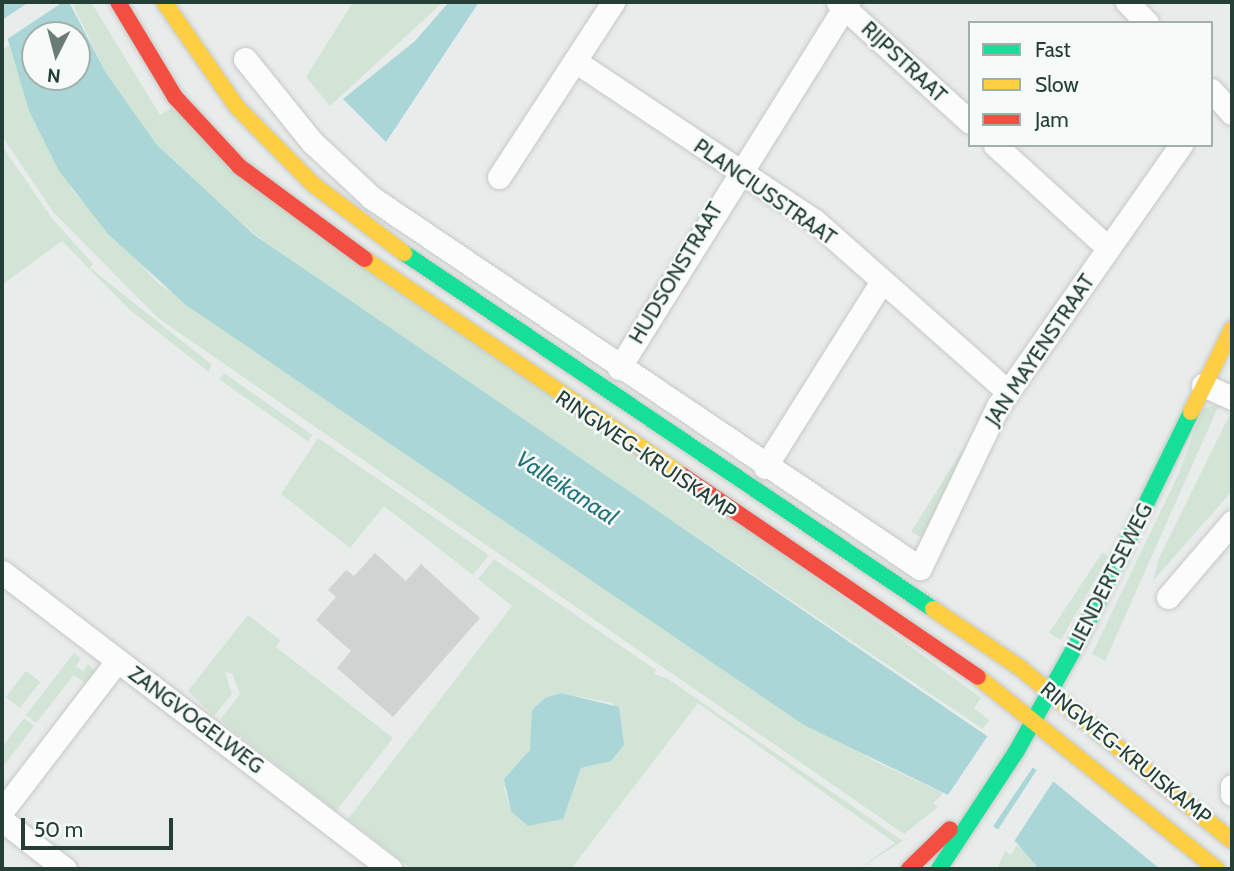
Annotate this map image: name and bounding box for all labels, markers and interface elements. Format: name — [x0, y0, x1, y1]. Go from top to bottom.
street label: RIJPSTRAAT — [856, 16, 952, 108]
north arrow — [21, 21, 91, 91]
legend — [968, 21, 1213, 147]
text: Fast — [1035, 37, 1071, 62]
text: N — [46, 63, 62, 88]
text: Slow — [1035, 72, 1079, 97]
text: Jam — [1035, 107, 1069, 132]
street label: PLANCIUSSTRAAT — [689, 133, 841, 251]
street label: HUDSONSTRAAT — [624, 198, 728, 348]
street label: JAN MAYENSTRAAT — [980, 270, 1100, 430]
street label: RINGWEG-KRUISKAMP — [551, 385, 741, 525]
water label: Valleikanaal — [511, 445, 623, 531]
street label: LIENDERTSEWEG — [1062, 499, 1158, 655]
street label: ZANGVOGELWEG — [123, 661, 269, 779]
street label: RINGWEG-KRUISKAMP — [1036, 676, 1216, 830]
scale bar — [24, 804, 177, 848]
text: 50 m — [34, 817, 83, 842]

